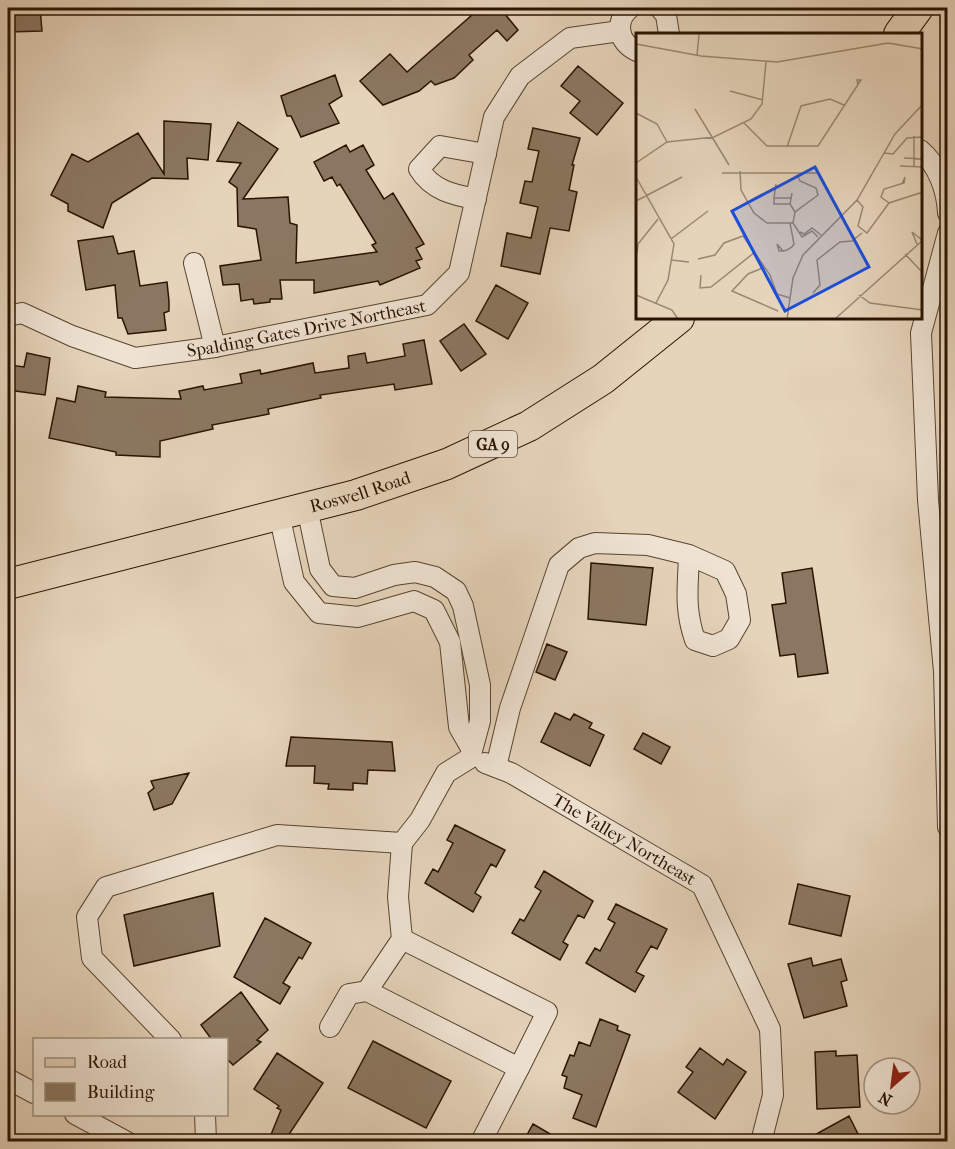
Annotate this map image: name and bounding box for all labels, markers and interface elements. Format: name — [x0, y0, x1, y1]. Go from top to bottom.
inset map — [636, 33, 922, 320]
street label: Spalding Gates Drive Northeast — [186, 295, 428, 362]
road number: GA 9 — [469, 431, 517, 457]
street label: Roswell Road — [308, 467, 414, 517]
street label: The Valley Northeast — [548, 789, 700, 890]
legend — [33, 1038, 228, 1116]
text: Road — [87, 1052, 127, 1073]
north arrow — [862, 1056, 922, 1116]
text: Building — [87, 1082, 155, 1103]
text: N — [875, 1087, 895, 1110]

